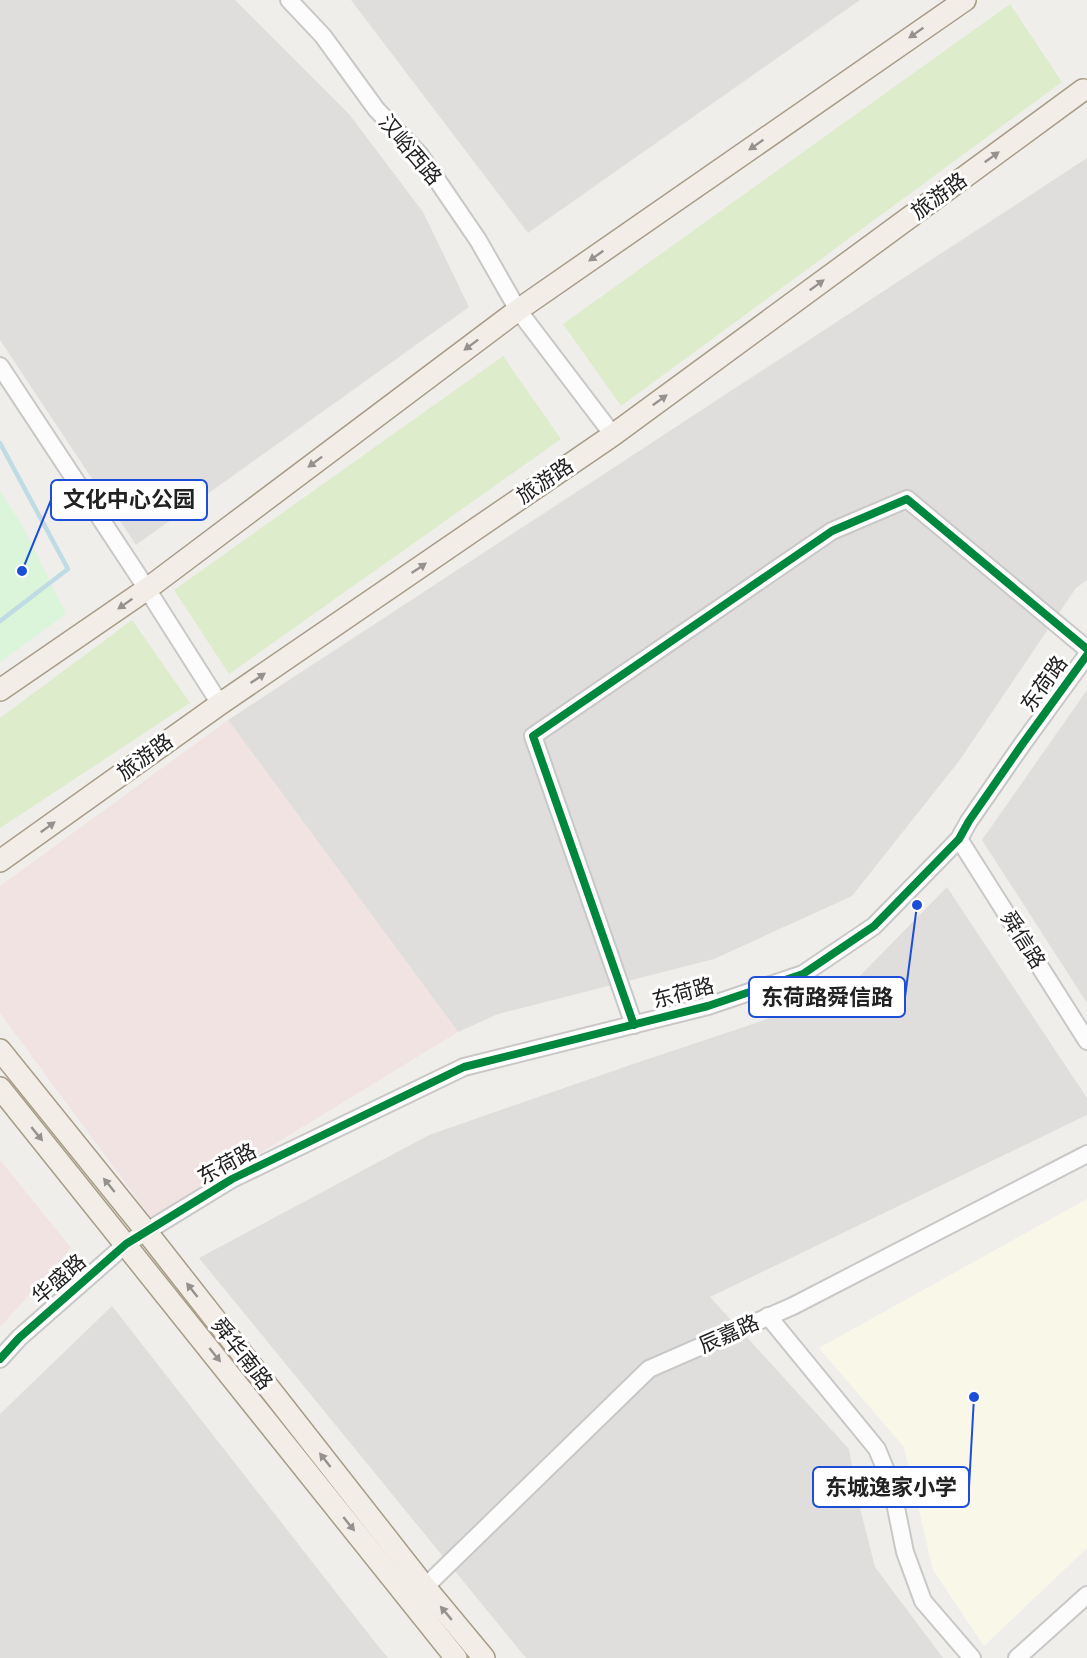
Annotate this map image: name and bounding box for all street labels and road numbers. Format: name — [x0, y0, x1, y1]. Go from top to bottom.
street label: 汉峪西路 — [375, 111, 445, 189]
street label: 旅游路 — [907, 169, 971, 223]
street label: 旅游路 — [513, 454, 577, 508]
street label: 东荷路 — [1017, 652, 1071, 716]
street label: 旅游路 — [113, 730, 177, 784]
street label: 舜信路 — [997, 907, 1049, 973]
street label: 东荷路 — [650, 974, 716, 1012]
street label: 东荷路 — [194, 1139, 260, 1189]
street label: 华盛路 — [28, 1250, 90, 1308]
street label: 辰嘉路 — [696, 1311, 762, 1357]
street label: 舜华南路 — [207, 1314, 277, 1394]

